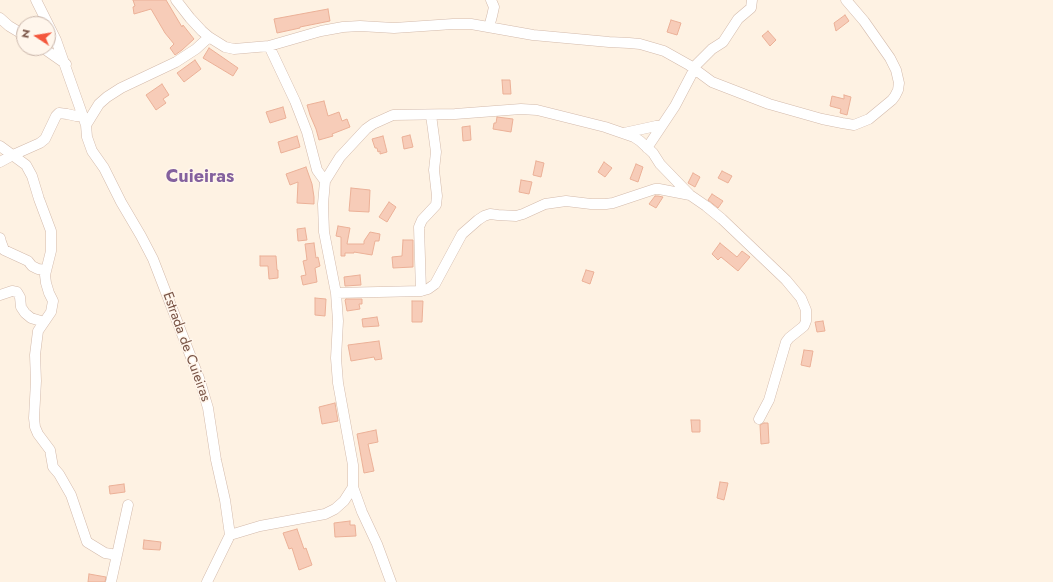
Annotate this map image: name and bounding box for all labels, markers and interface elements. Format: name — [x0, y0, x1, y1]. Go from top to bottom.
north arrow — [16, 16, 56, 56]
text: N — [17, 28, 34, 40]
district label: Cuieiras — [166, 167, 234, 189]
street label: Estrada de Cuieiras — [158, 290, 214, 404]

